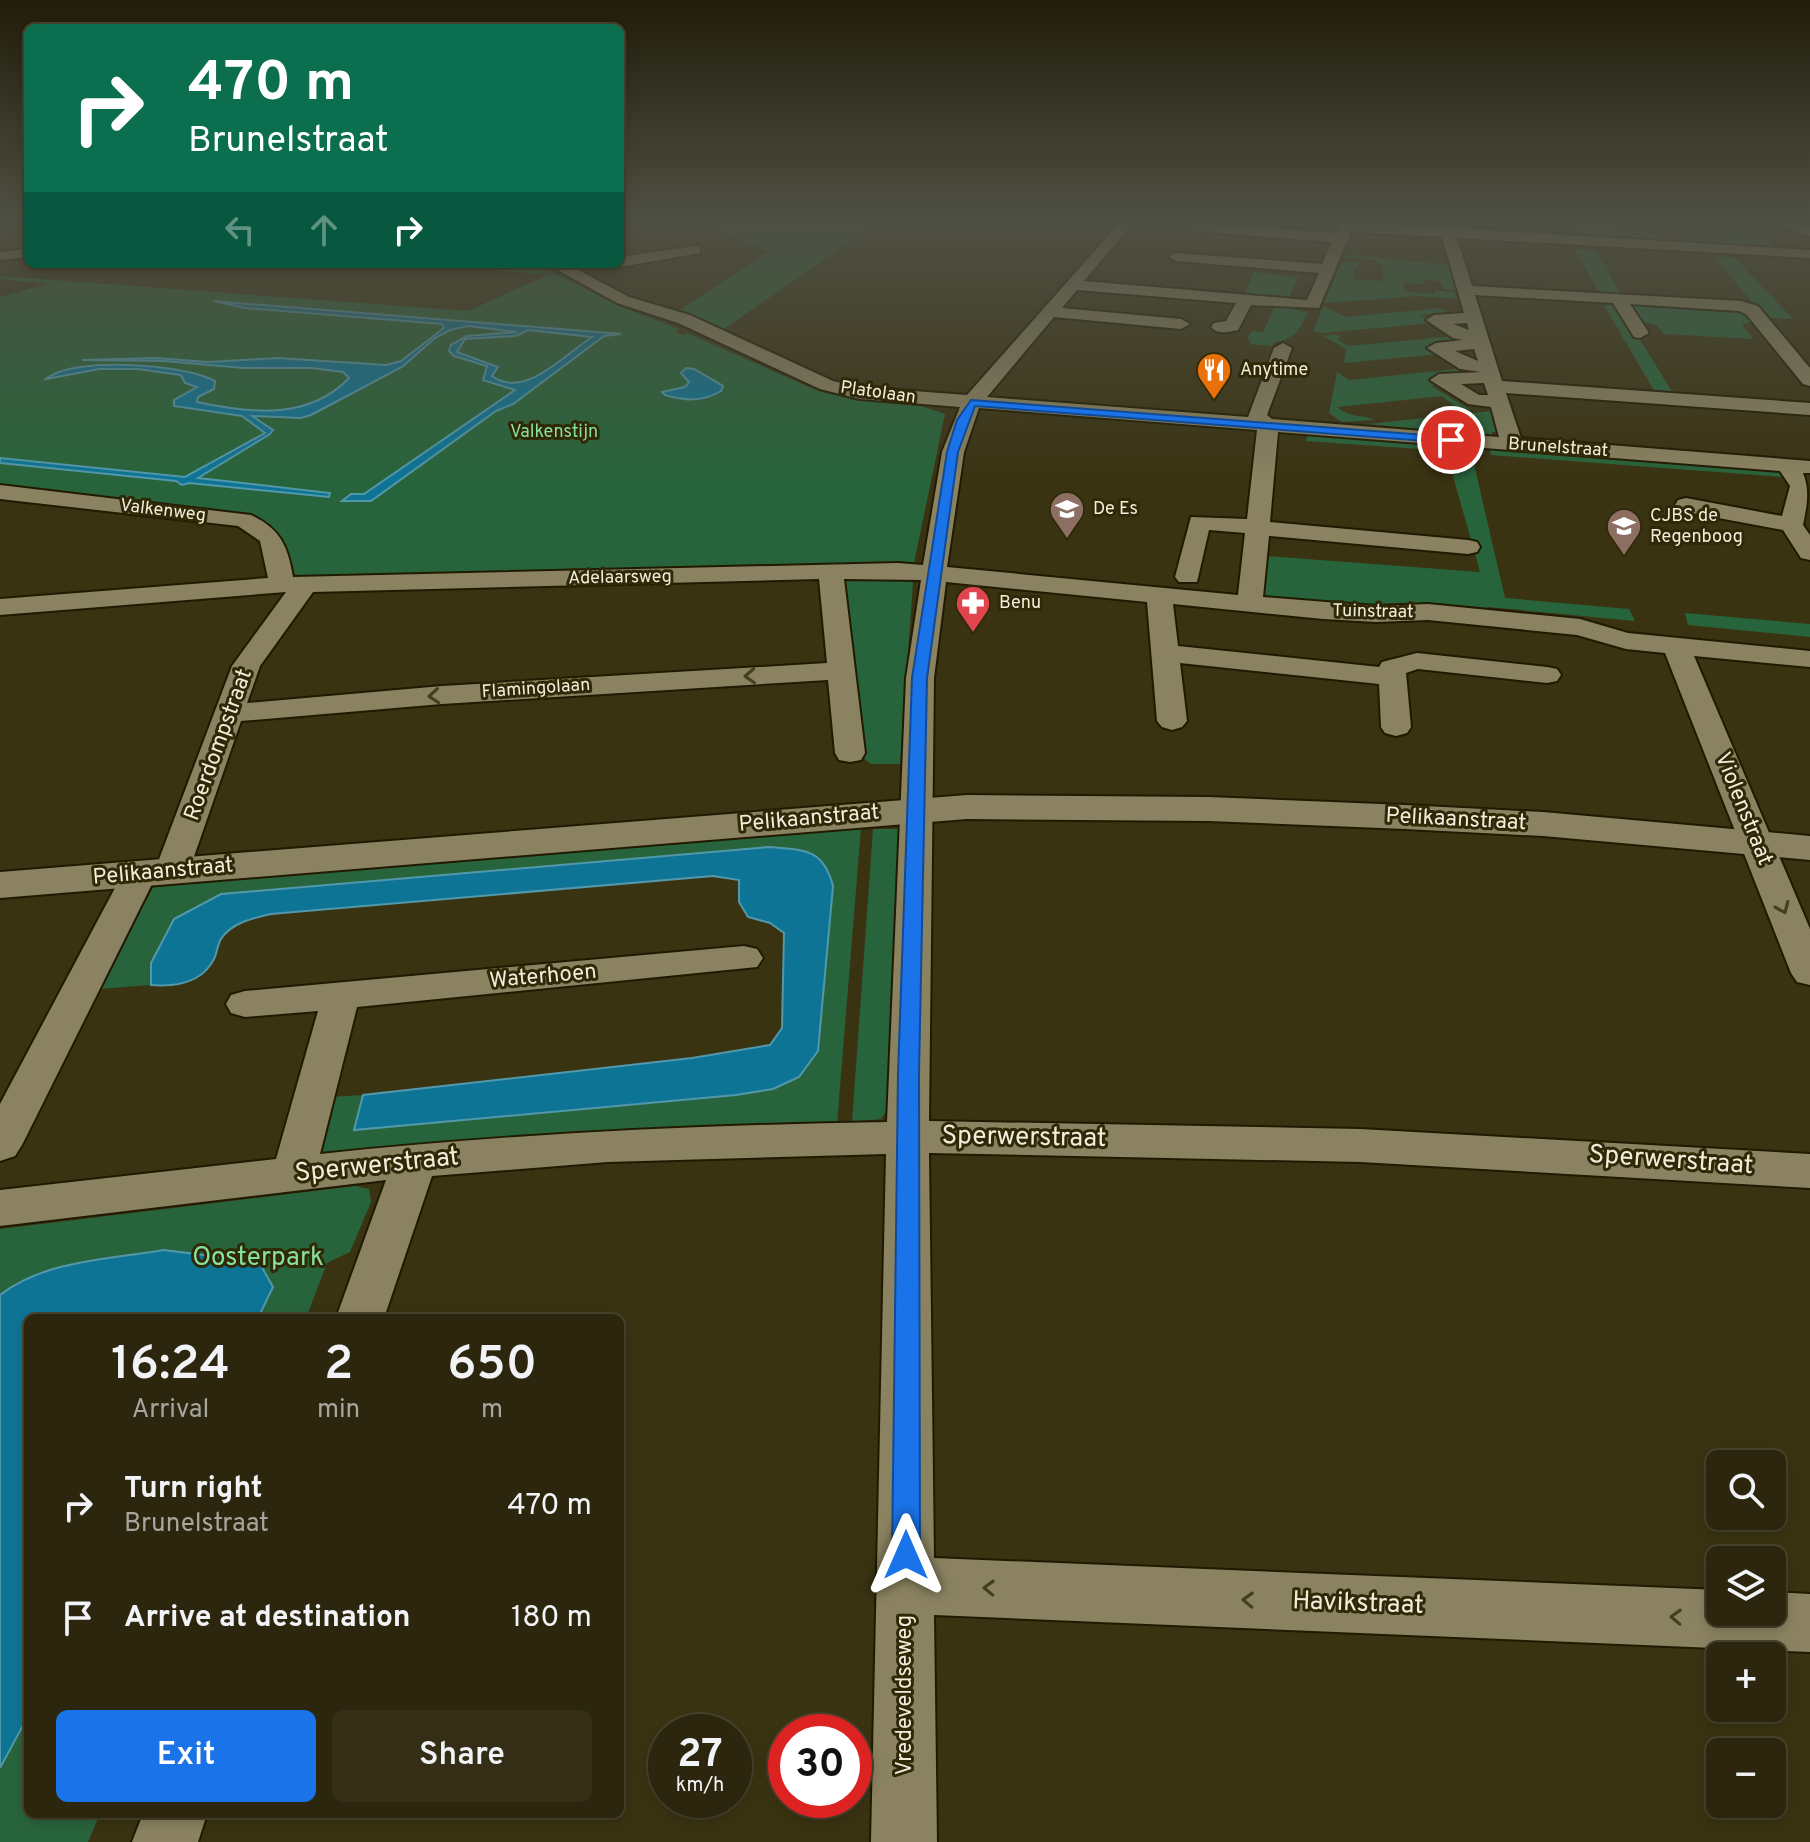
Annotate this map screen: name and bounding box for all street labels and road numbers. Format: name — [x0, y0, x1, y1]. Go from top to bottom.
street label: Platolaan — [839, 376, 917, 410]
street label: Brunelstraat — [1507, 433, 1609, 463]
street label: Valkenweg — [119, 494, 207, 528]
street label: Adelaarsweg — [568, 566, 672, 590]
street label: Tuinstraat — [1332, 600, 1414, 624]
street label: Roerdompstraat — [179, 666, 259, 824]
street label: Flamingolaan — [481, 674, 591, 704]
street label: Violenstraat — [1708, 749, 1778, 869]
street label: Pelikaanstraat — [738, 799, 880, 839]
street label: Pelikaanstraat — [1385, 803, 1527, 837]
street label: Pelikaanstraat — [92, 852, 234, 892]
street label: Waterhoen — [488, 959, 598, 995]
street label: Sperwerstraat — [941, 1120, 1107, 1156]
street label: Sperwerstraat — [1588, 1139, 1754, 1183]
street label: Sperwerstraat — [293, 1141, 461, 1191]
street label: Havikstraat — [1292, 1585, 1424, 1623]
street label: Vredeveldseweg — [892, 1615, 919, 1775]

